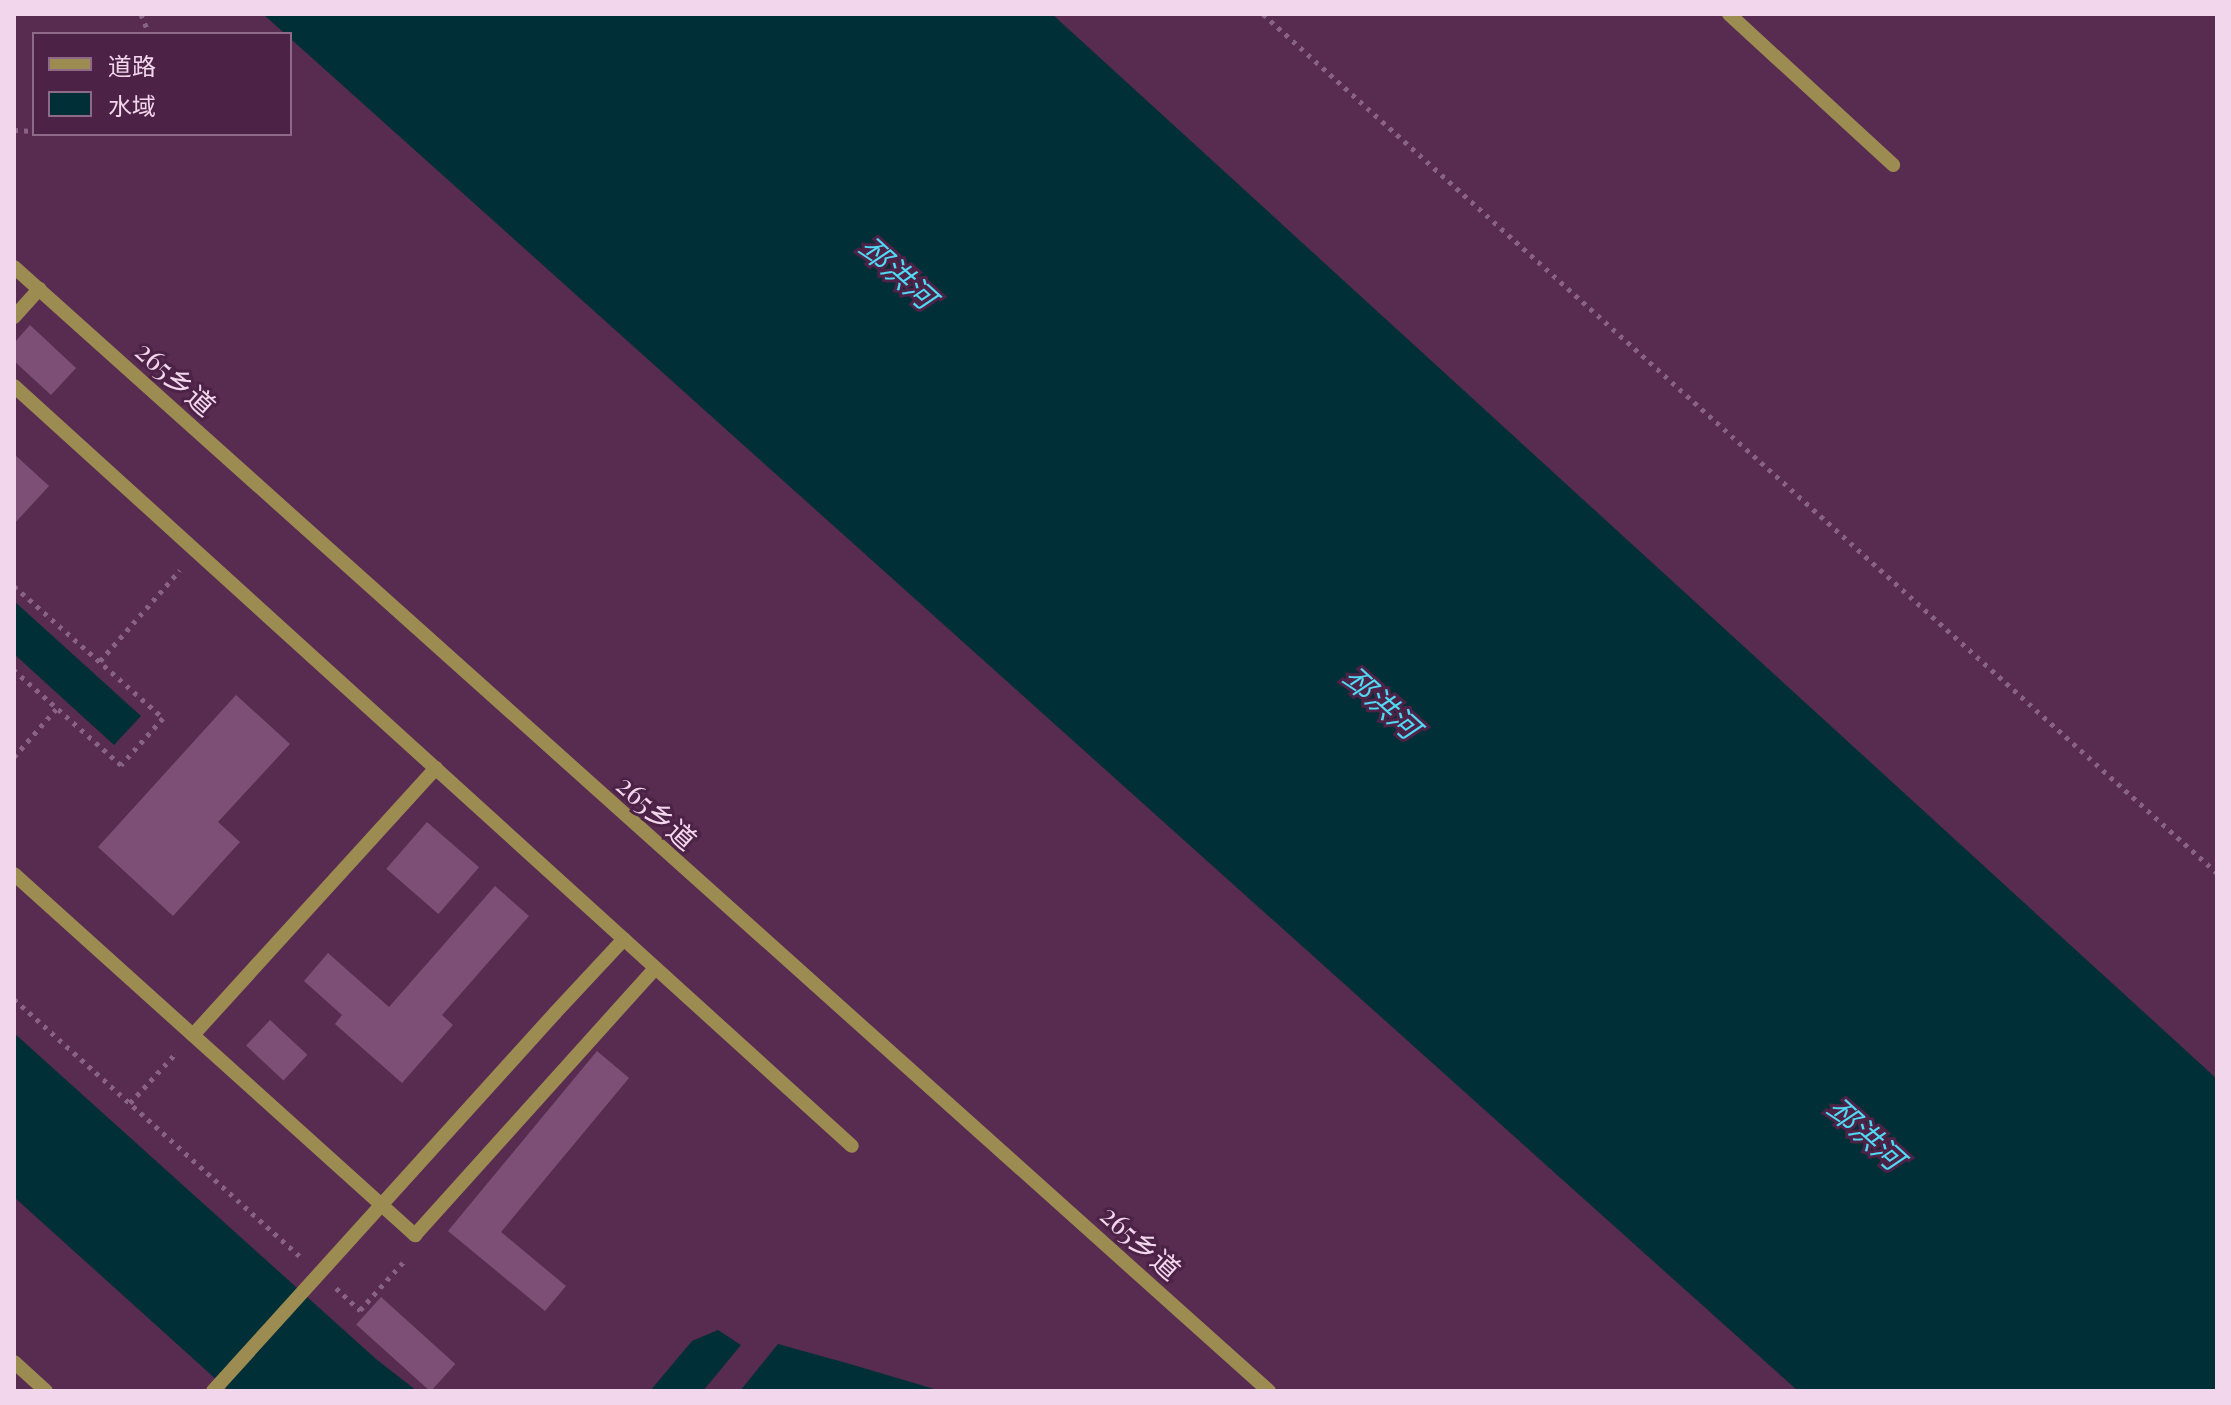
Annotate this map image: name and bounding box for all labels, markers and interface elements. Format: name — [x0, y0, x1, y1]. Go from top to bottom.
legend — [32, 32, 292, 136]
text: 道路 — [108, 49, 156, 81]
text: 水域 — [108, 89, 156, 121]
water label: 邳洪河 — [853, 229, 943, 315]
street label: 265乡道 — [129, 334, 223, 422]
water label: 邳洪河 — [1337, 659, 1427, 745]
street label: 265乡道 — [610, 768, 704, 856]
water label: 邳洪河 — [1821, 1090, 1911, 1176]
street label: 265乡道 — [1094, 1198, 1188, 1286]

